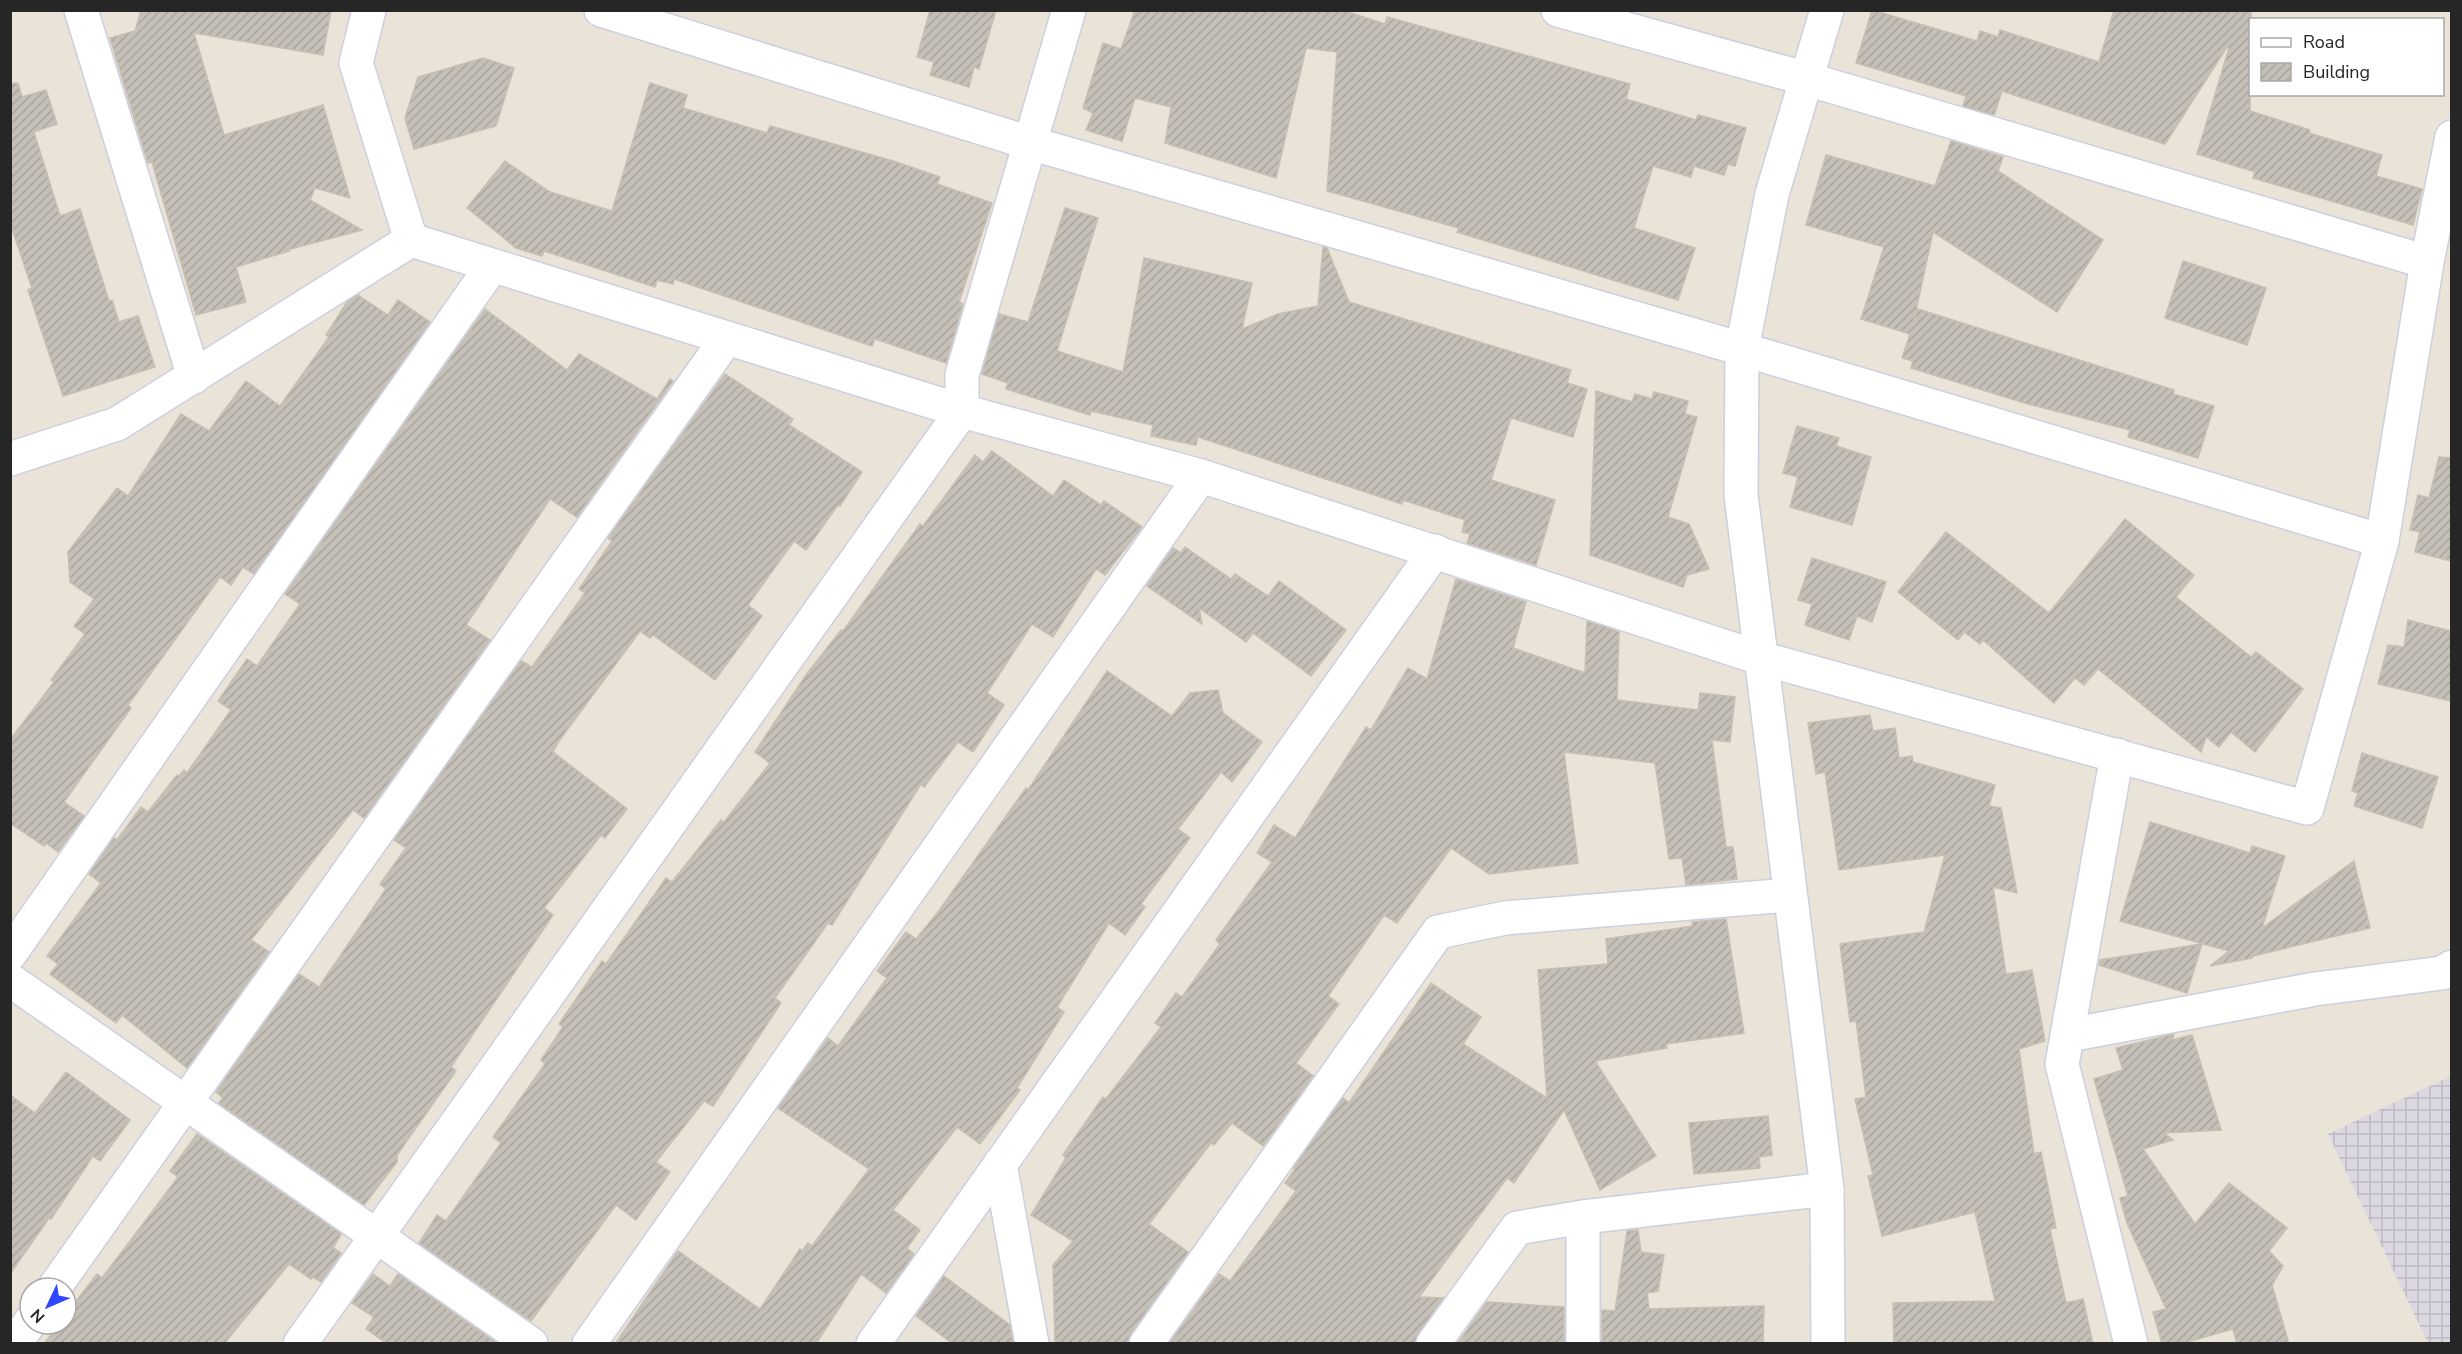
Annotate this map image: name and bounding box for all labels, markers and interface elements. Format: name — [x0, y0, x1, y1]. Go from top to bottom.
legend — [2249, 18, 2444, 96]
text: Road — [2303, 30, 2345, 54]
text: Building — [2303, 60, 2370, 84]
north arrow — [18, 1276, 78, 1336]
text: N — [26, 1304, 50, 1328]

